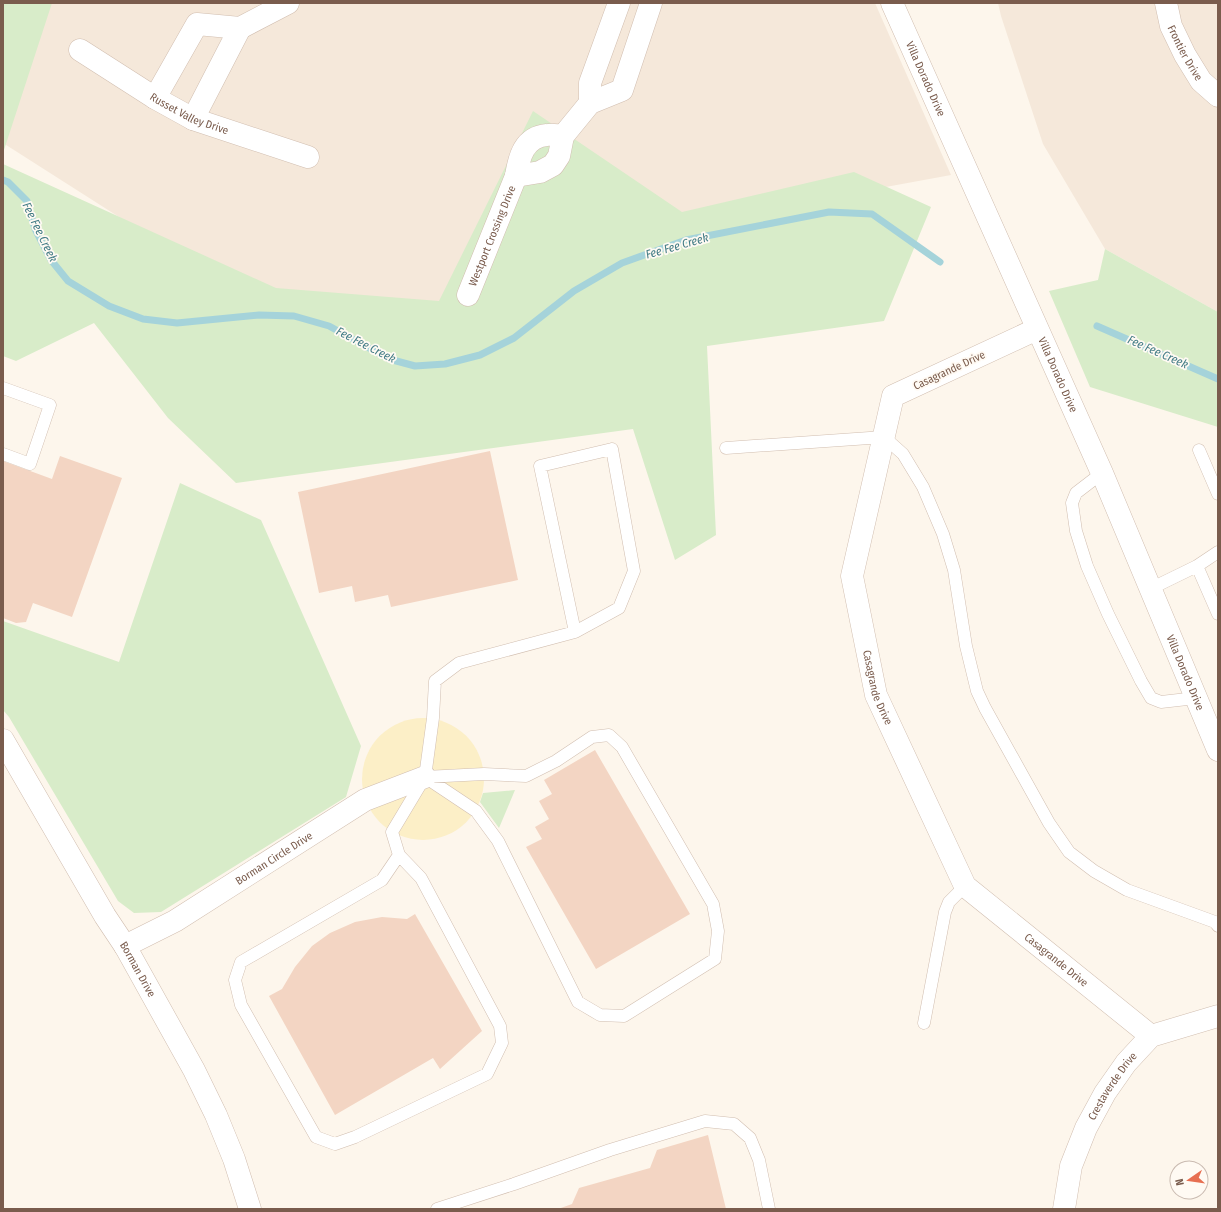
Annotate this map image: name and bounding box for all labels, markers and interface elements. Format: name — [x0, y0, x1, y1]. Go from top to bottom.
street label: Frontier Drive — [1165, 23, 1205, 83]
street label: Villa Dorado Drive — [903, 39, 948, 119]
street label: Russet Valley Drive — [147, 90, 230, 137]
street label: Westport Crossing Drive — [466, 184, 519, 288]
water label: Fee Fee Creek — [20, 200, 61, 264]
water label: Fee Fee Creek — [644, 230, 710, 262]
water label: Fee Fee Creek — [334, 324, 398, 366]
water label: Fee Fee Creek — [1126, 332, 1190, 372]
street label: Villa Dorado Drive — [1035, 335, 1080, 414]
street label: Casagrande Drive — [911, 348, 987, 393]
street label: Villa Dorado Drive — [1163, 633, 1207, 712]
street label: Casagrande Drive — [860, 649, 895, 727]
street label: Borman Circle Drive — [233, 829, 315, 888]
street label: Casagrande Drive — [1022, 931, 1090, 990]
street label: Borman Drive — [117, 939, 158, 999]
street label: Crestaverde Drive — [1086, 1050, 1140, 1122]
north arrow — [1169, 1160, 1209, 1200]
text: N — [1173, 1177, 1187, 1187]

